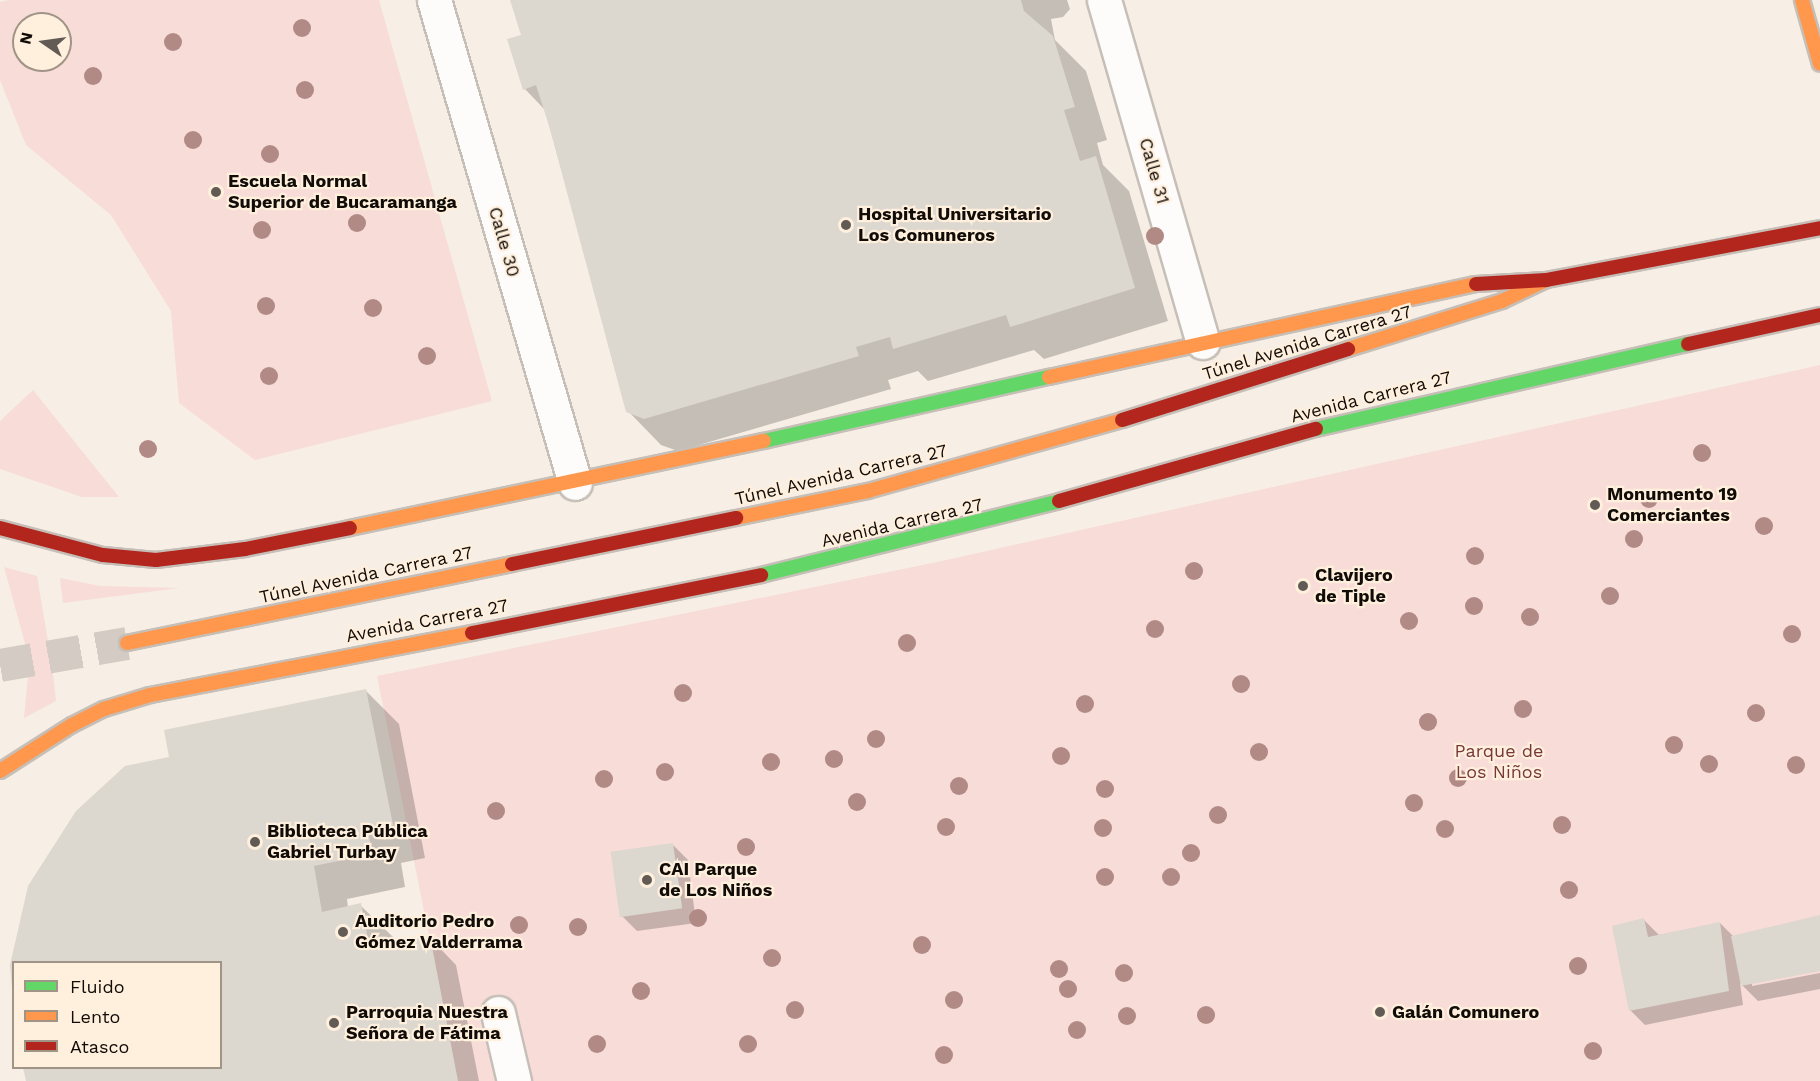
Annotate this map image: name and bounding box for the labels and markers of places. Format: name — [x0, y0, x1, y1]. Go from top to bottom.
place label: Escuela Normal Superior de Bucaramanga — [228, 171, 457, 213]
marker: Escuela Normal Superior de Bucaramanga — [209, 185, 223, 199]
place label: Hospital Universitario Los Comuneros — [858, 204, 1052, 246]
marker: Hospital Universitario Los Comuneros — [839, 218, 853, 232]
place label: Monumento 19 Comerciantes — [1607, 484, 1738, 526]
marker: Monumento 19 Comerciantes — [1588, 498, 1602, 512]
place label: Clavijero de Tiple — [1315, 565, 1393, 608]
marker: Clavijero de Tiple — [1296, 579, 1310, 593]
place label: Biblioteca Pública Gabriel Turbay — [267, 821, 428, 864]
marker: Biblioteca Pública Gabriel Turbay — [248, 835, 262, 849]
place label: CAI Parque de Los Niños — [659, 859, 772, 902]
marker: CAI Parque de Los Niños — [640, 873, 654, 887]
place label: Auditorio Pedro Gómez Valderrama — [355, 911, 523, 954]
marker: Auditorio Pedro Gómez Valderrama — [336, 925, 350, 939]
place label: Galán Comunero — [1392, 1001, 1539, 1023]
place label: Parroquia Nuestra Señora de Fátima — [346, 1002, 508, 1044]
marker: Galán Comunero — [1373, 1005, 1387, 1019]
marker: Parroquia Nuestra Señora de Fátima — [327, 1016, 341, 1030]

